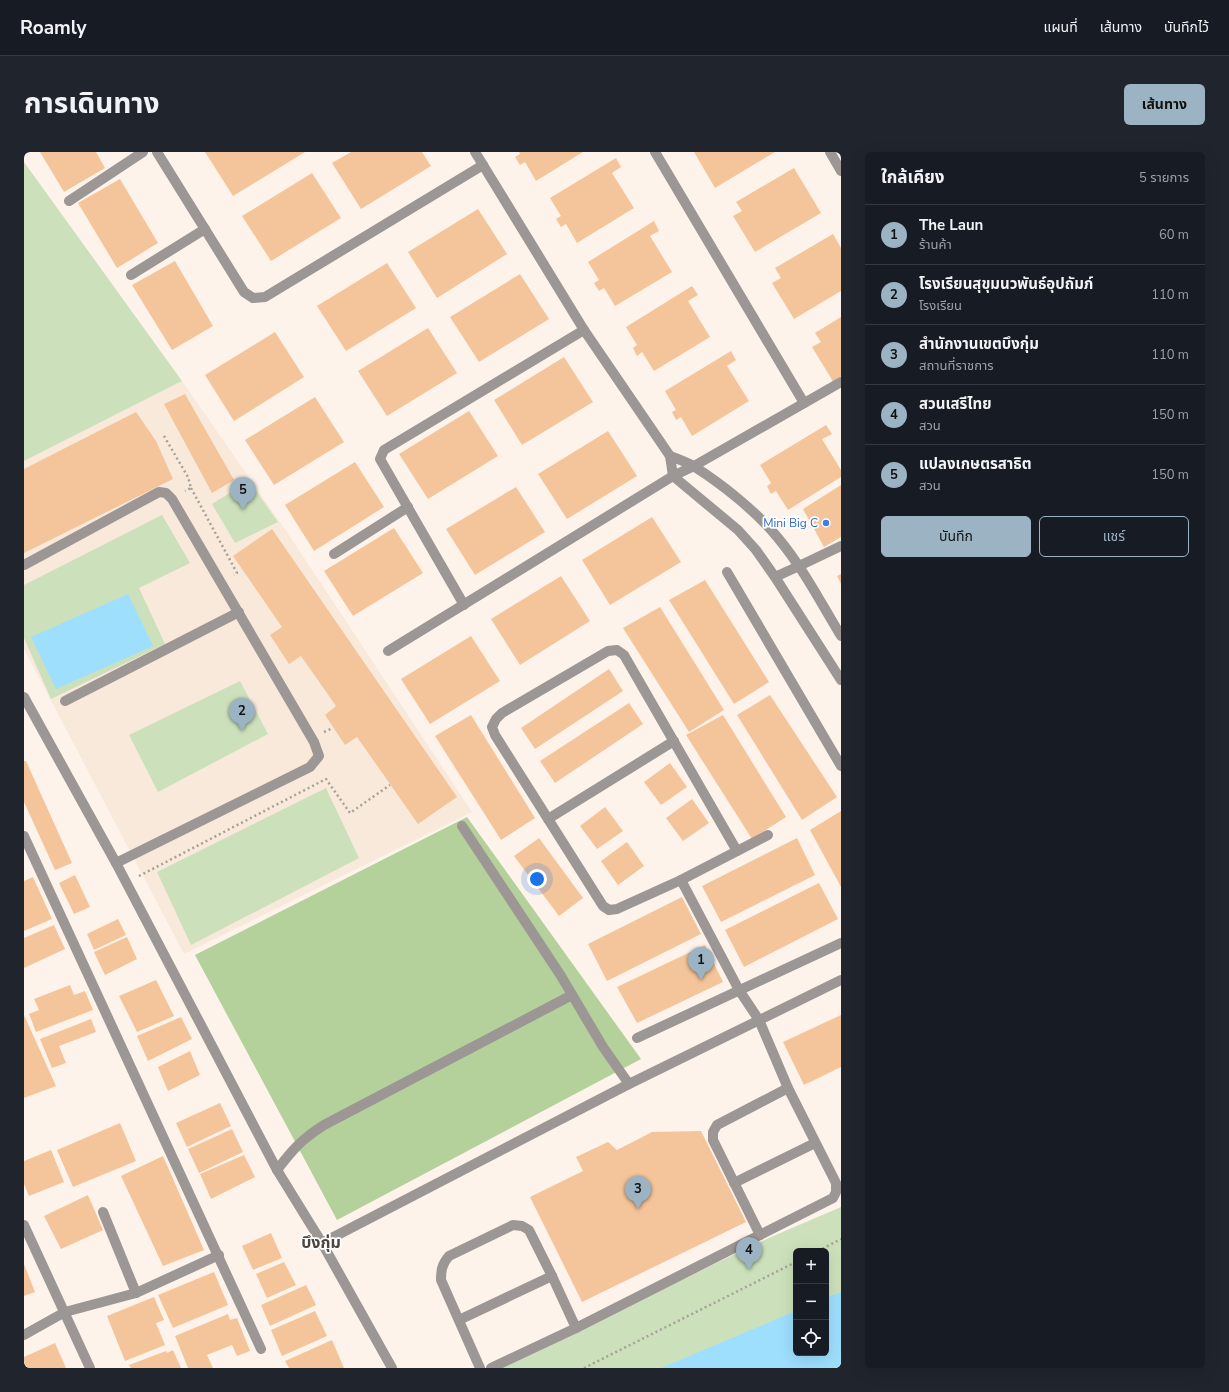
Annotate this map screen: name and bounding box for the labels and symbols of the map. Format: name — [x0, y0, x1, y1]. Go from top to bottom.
pin: 5 — [230, 477, 256, 510]
place label: Mini Big C — [763, 515, 818, 531]
marker: Mini Big C — [821, 518, 831, 528]
pin: 2 — [229, 698, 255, 731]
your location — [527, 869, 547, 889]
pin: 1 — [688, 947, 714, 980]
pin: 3 — [625, 1176, 651, 1209]
district label: บึงกุ่ม — [301, 1232, 341, 1254]
pin: 4 — [736, 1237, 762, 1270]

